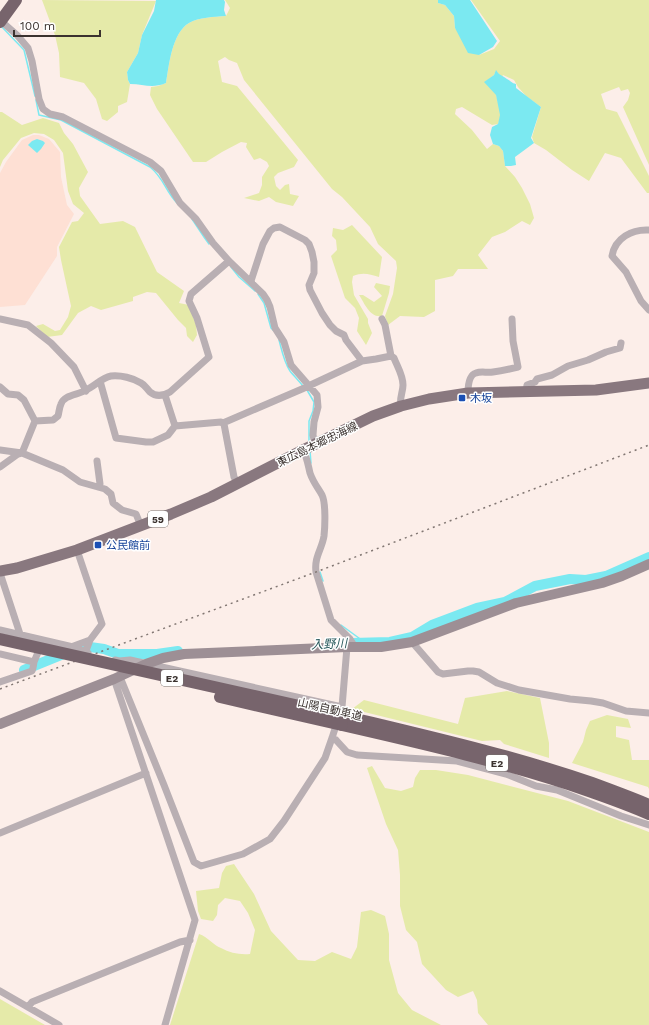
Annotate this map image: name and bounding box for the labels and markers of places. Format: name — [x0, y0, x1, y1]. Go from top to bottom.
place label: 木坂 — [470, 392, 492, 405]
marker: 木坂 — [457, 393, 467, 403]
place label: 公民館前 — [106, 539, 150, 552]
marker: 公民館前 — [93, 540, 103, 550]

